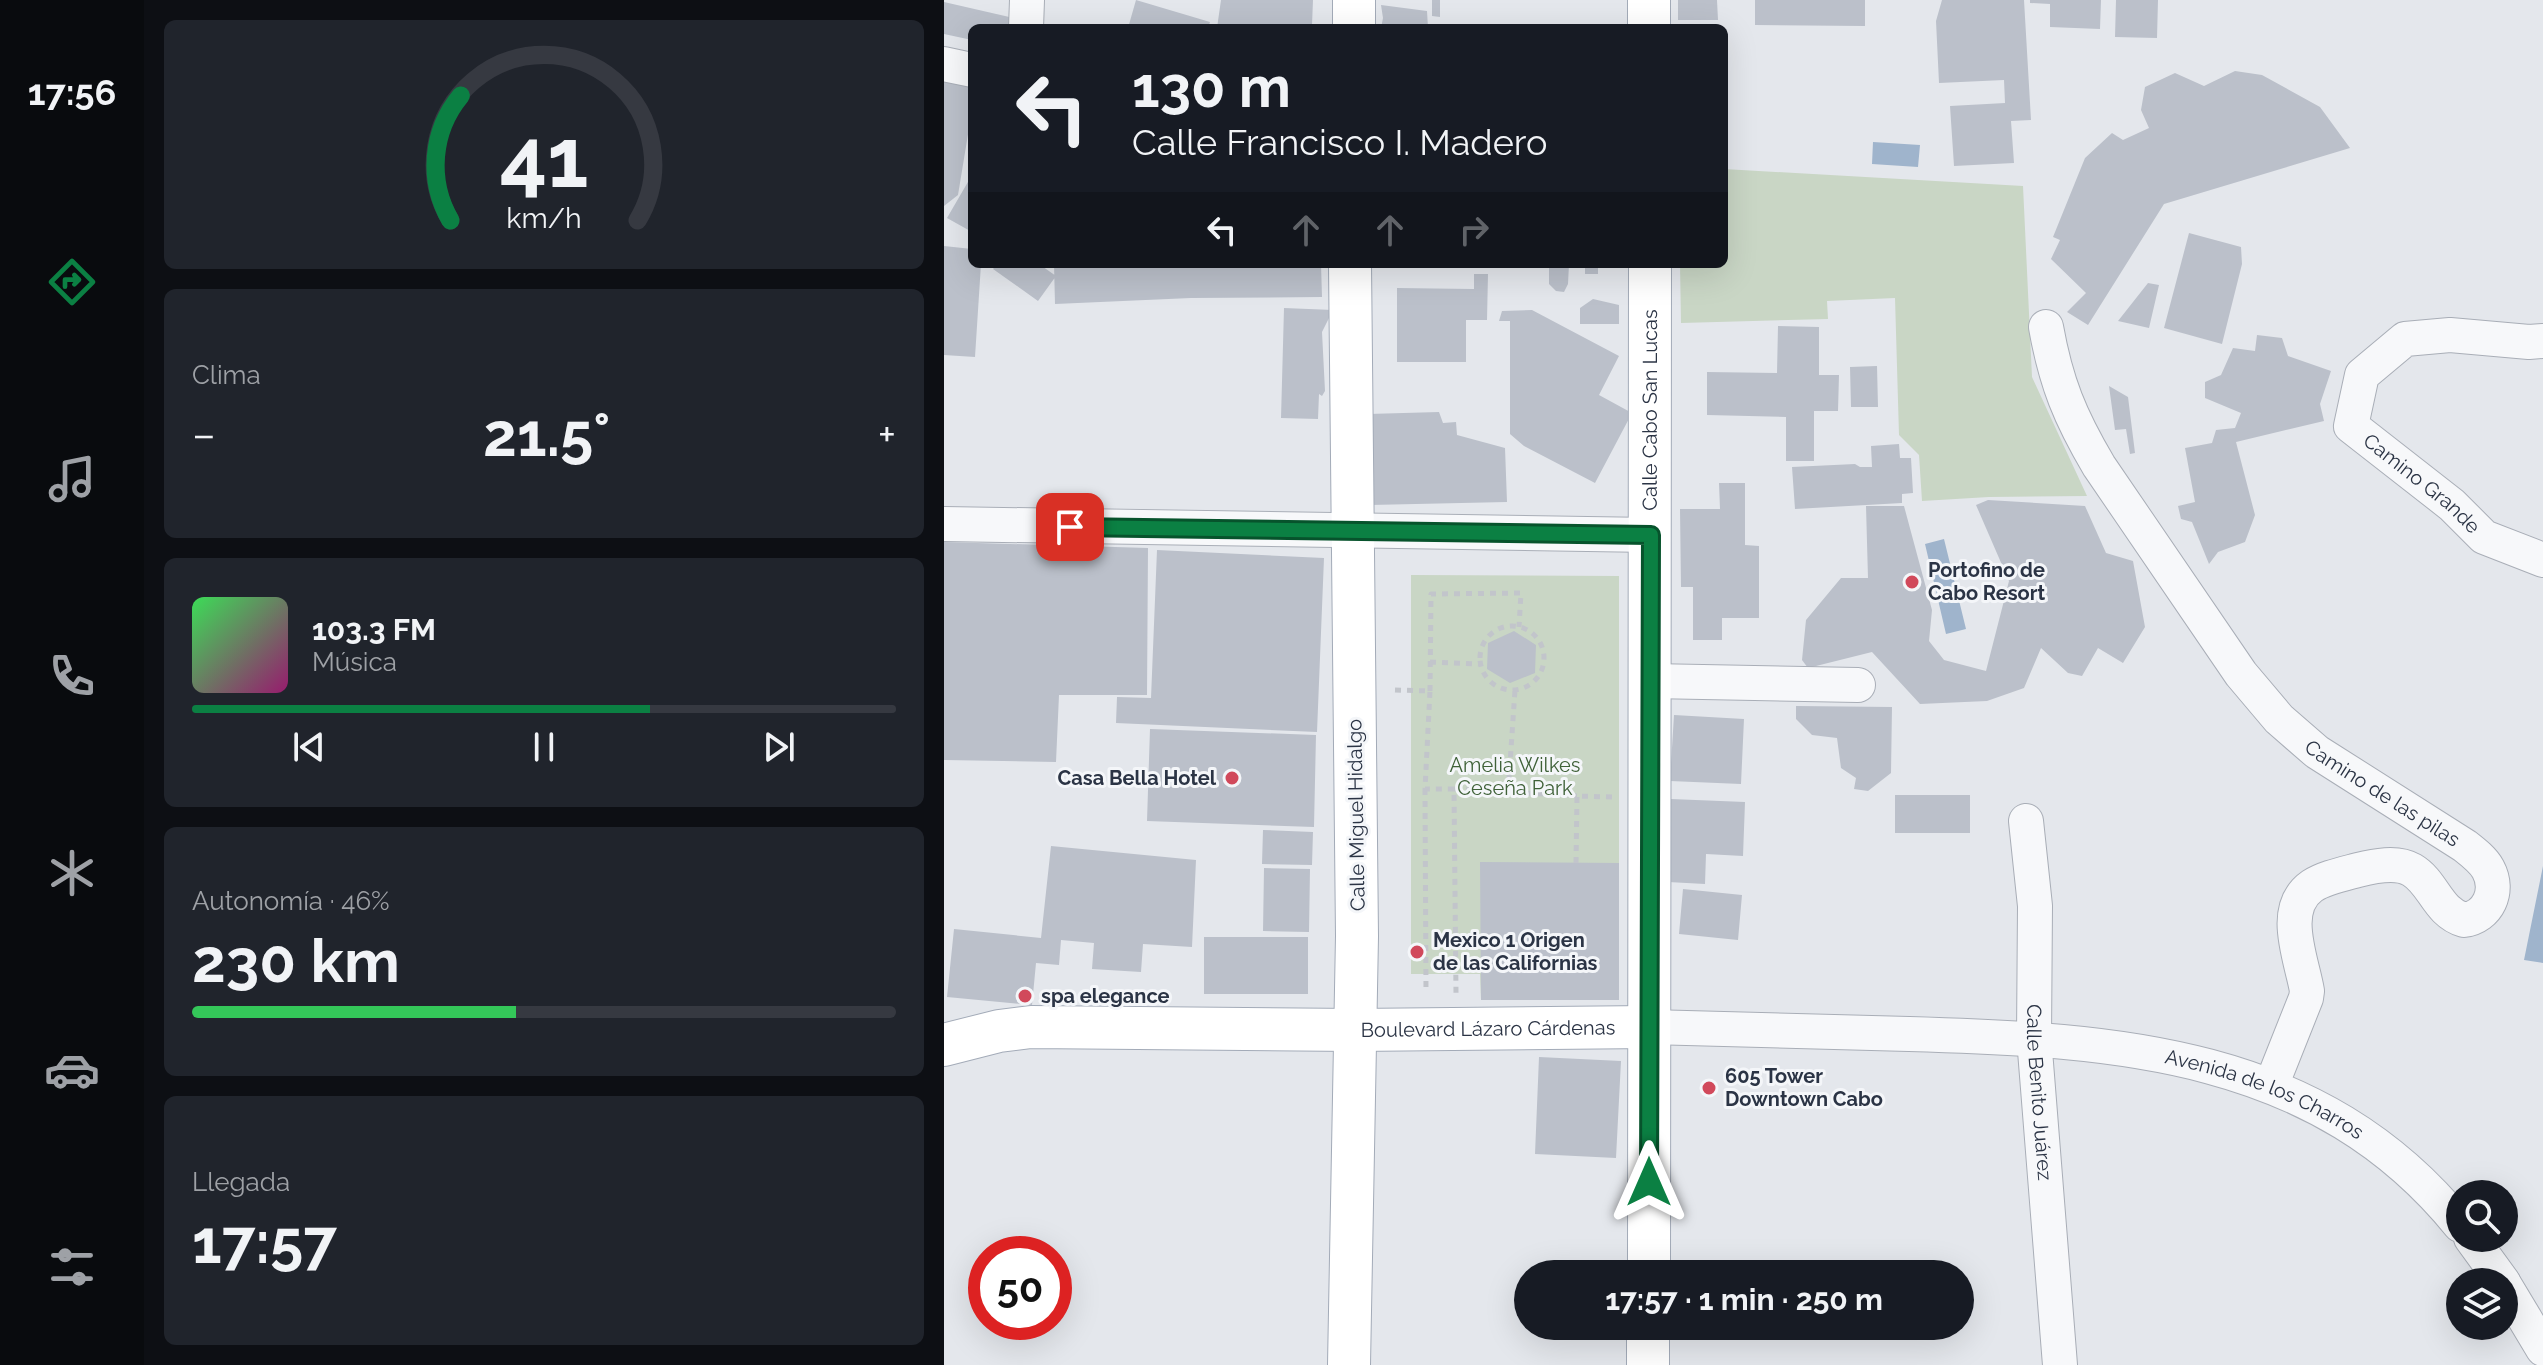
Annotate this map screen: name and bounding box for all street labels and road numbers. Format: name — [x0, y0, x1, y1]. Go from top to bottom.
street label: Calle Cabo San Lucas — [1638, 309, 1662, 511]
street label: Camino Grande — [2359, 428, 2485, 538]
street label: Calle Miguel Hidalgo — [1342, 719, 1370, 911]
street label: Camino de las pilas — [2300, 735, 2464, 852]
street label: Calle Benito Juárez — [2022, 1004, 2057, 1182]
street label: Boulevard Lázaro Cárdenas — [1361, 1015, 1615, 1042]
street label: Avenida de los Charros — [2163, 1045, 2368, 1144]

